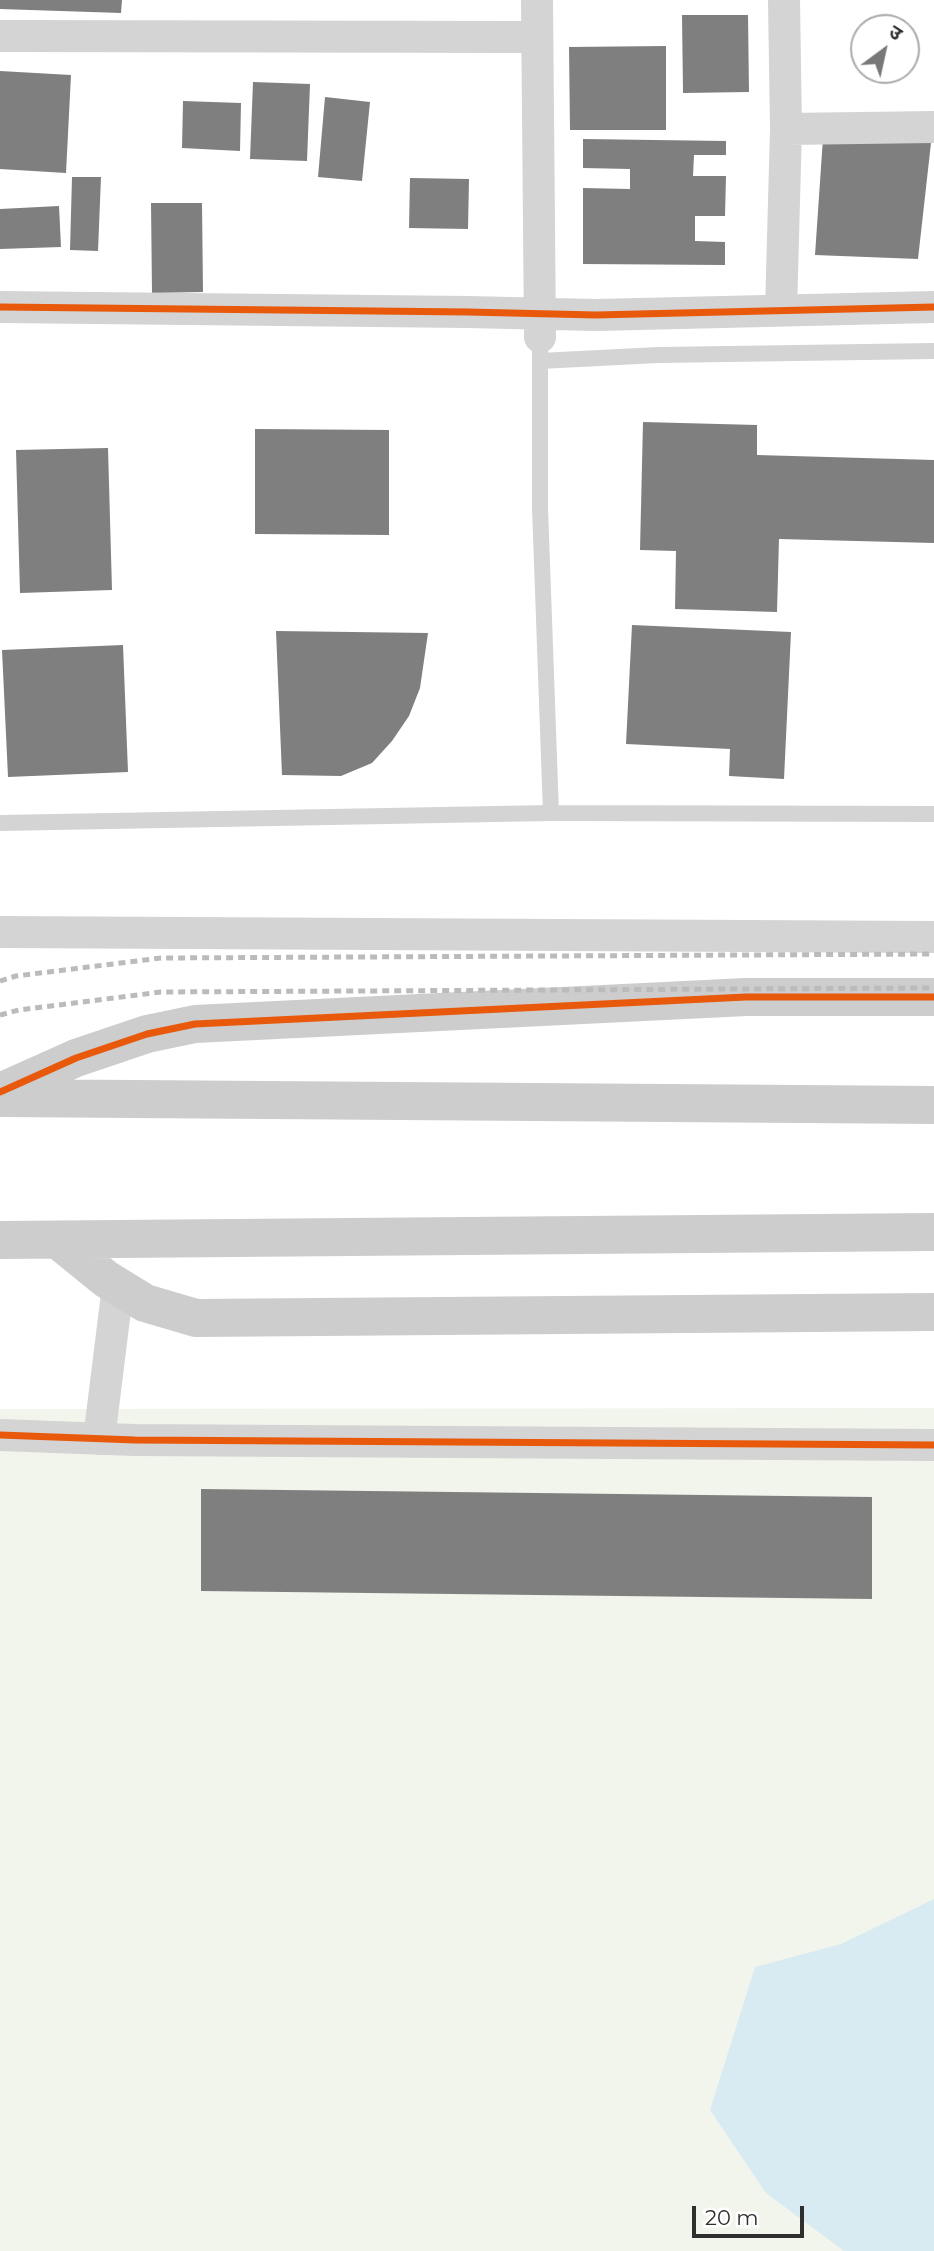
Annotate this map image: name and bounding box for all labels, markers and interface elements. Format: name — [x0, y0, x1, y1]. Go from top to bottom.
north arrow — [850, 14, 920, 84]
text: उ — [885, 20, 907, 45]
scale bar — [696, 2192, 808, 2236]
text: 20 m — [705, 2205, 759, 2230]

